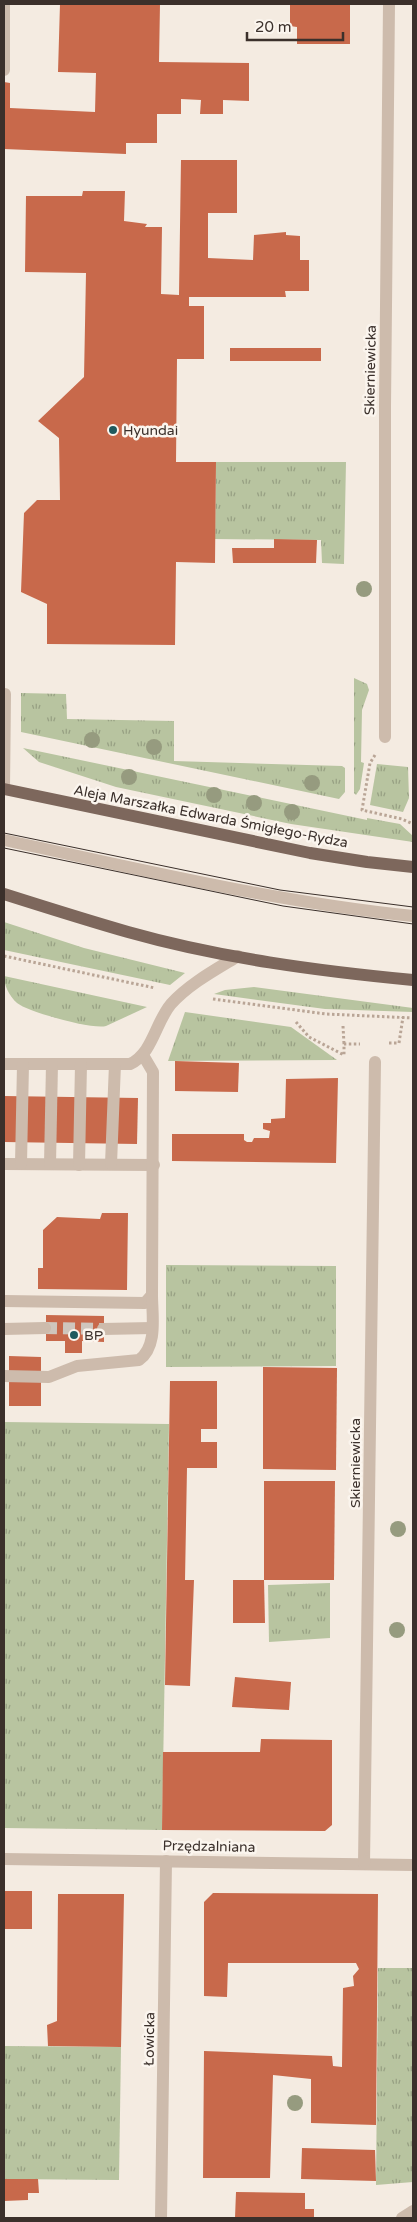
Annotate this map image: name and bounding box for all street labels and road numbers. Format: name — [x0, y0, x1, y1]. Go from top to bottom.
street label: Skierniewicka — [361, 325, 380, 415]
street label: Aleja Marszałka Edwarda Śmigłego-Rydza — [72, 782, 349, 851]
street label: Skierniewicka — [347, 1418, 364, 1508]
street label: Przędzalniana — [162, 1837, 256, 1856]
street label: Łowicka — [141, 2012, 158, 2066]

